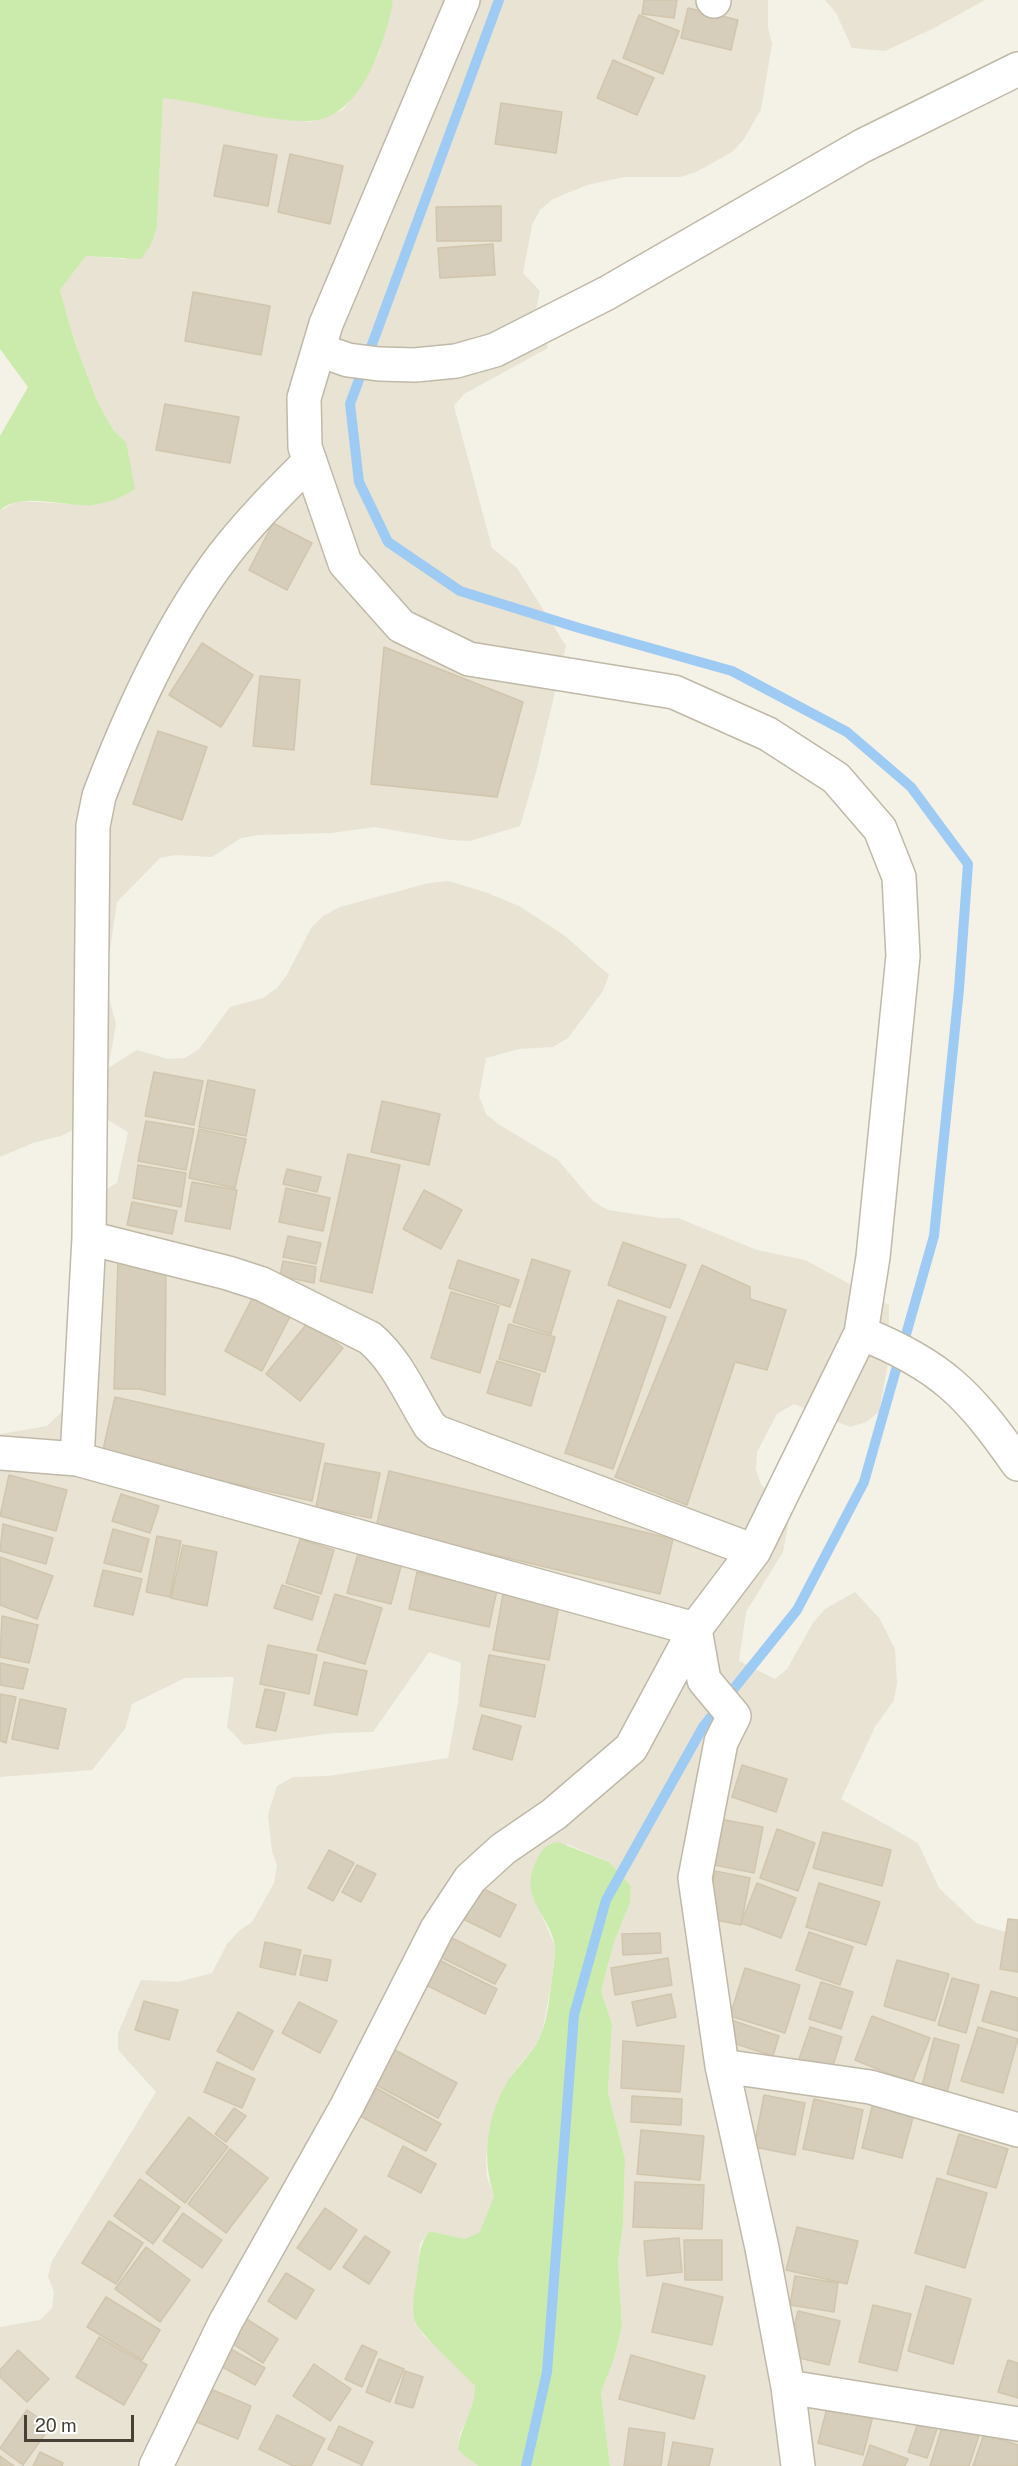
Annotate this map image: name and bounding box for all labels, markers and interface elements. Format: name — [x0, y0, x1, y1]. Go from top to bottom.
scale bar — [27, 2403, 136, 2441]
text: 20 m — [35, 2415, 77, 2436]

